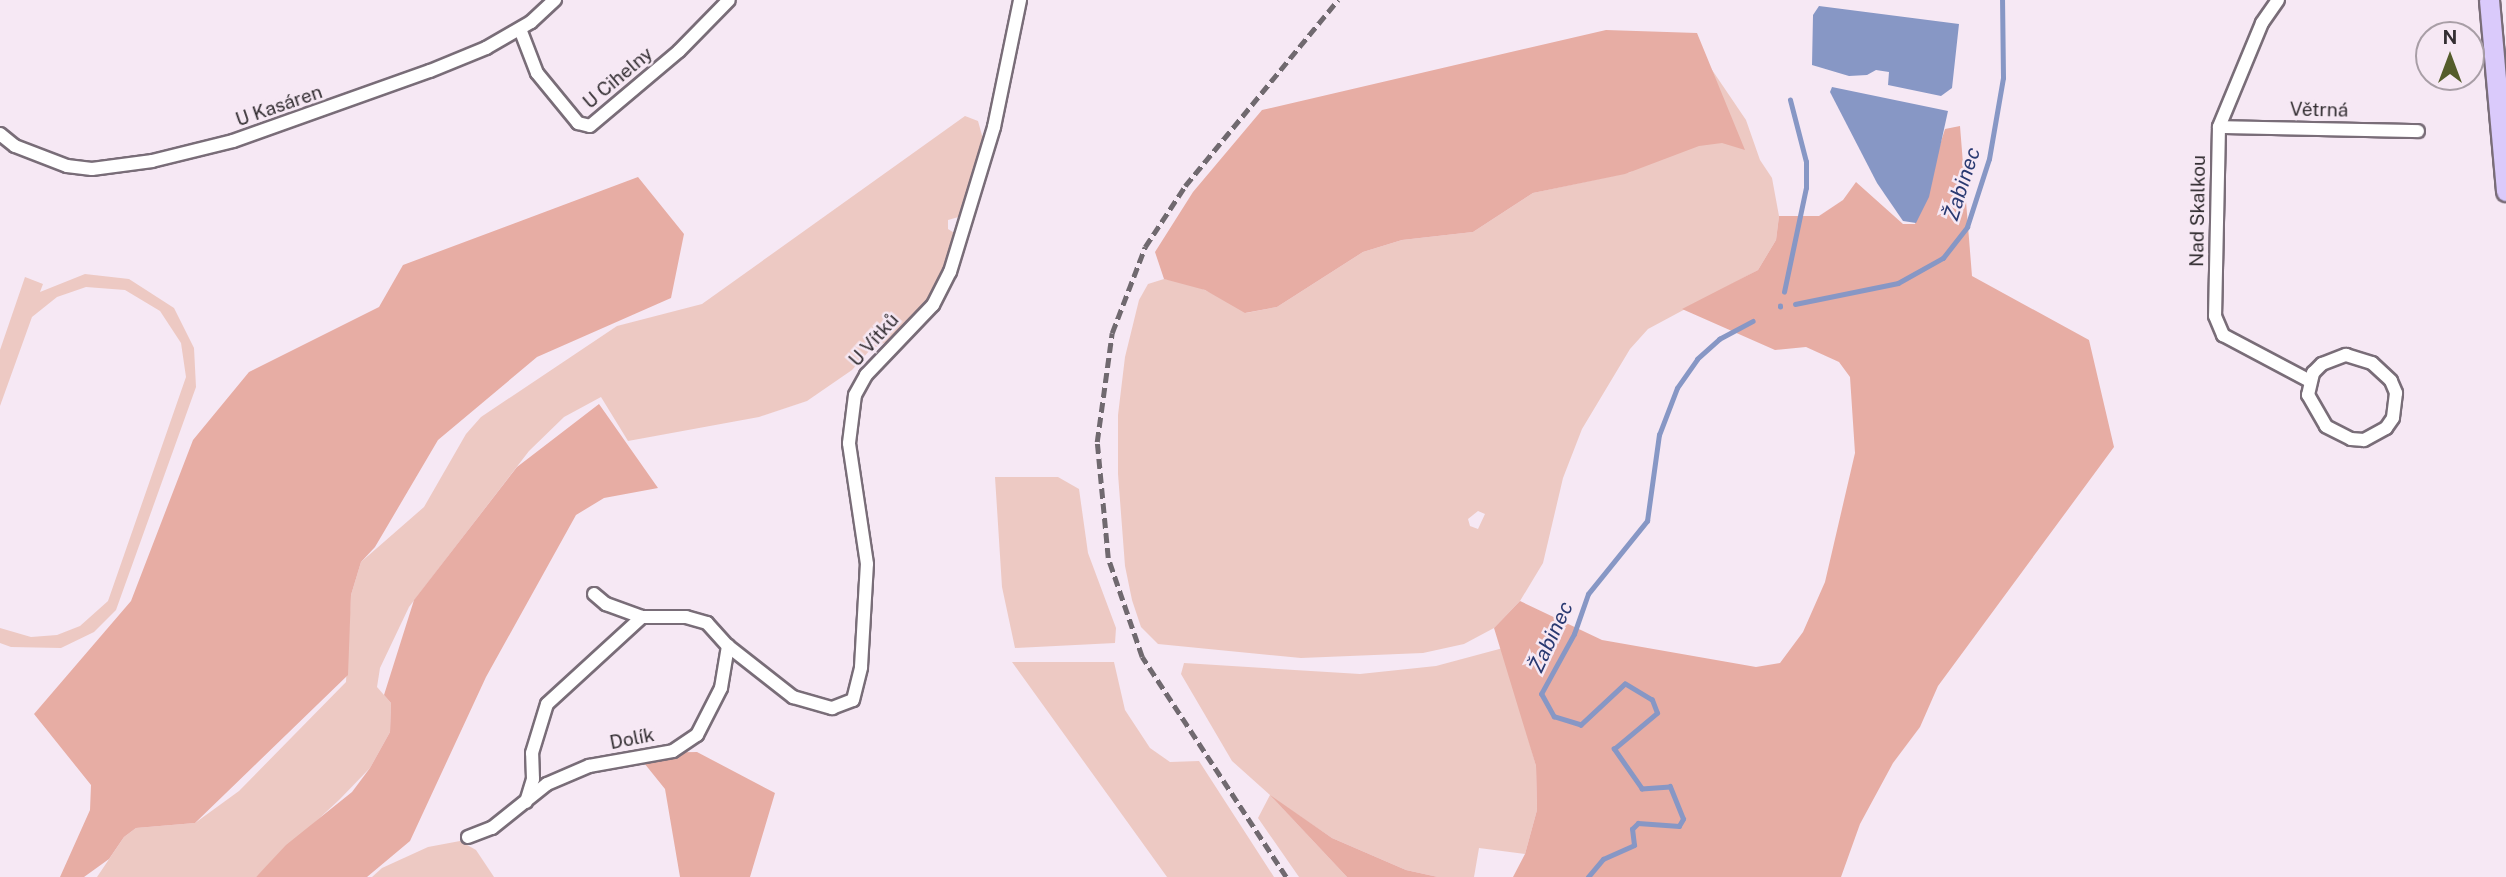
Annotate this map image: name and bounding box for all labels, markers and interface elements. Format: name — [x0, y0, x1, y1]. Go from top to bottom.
north arrow — [2415, 21, 2485, 91]
text: N — [2443, 26, 2457, 48]
street label: U Cihelny — [578, 42, 658, 114]
street label: U Kasáren — [233, 81, 325, 131]
street label: Větrná — [2290, 98, 2348, 122]
water label: Žabinec — [1938, 144, 1986, 224]
street label: Nad Skalkou — [2186, 155, 2210, 267]
street label: U Vítků — [844, 309, 904, 371]
water label: Žabinec — [1524, 597, 1578, 677]
street label: Dolík — [608, 724, 656, 754]

